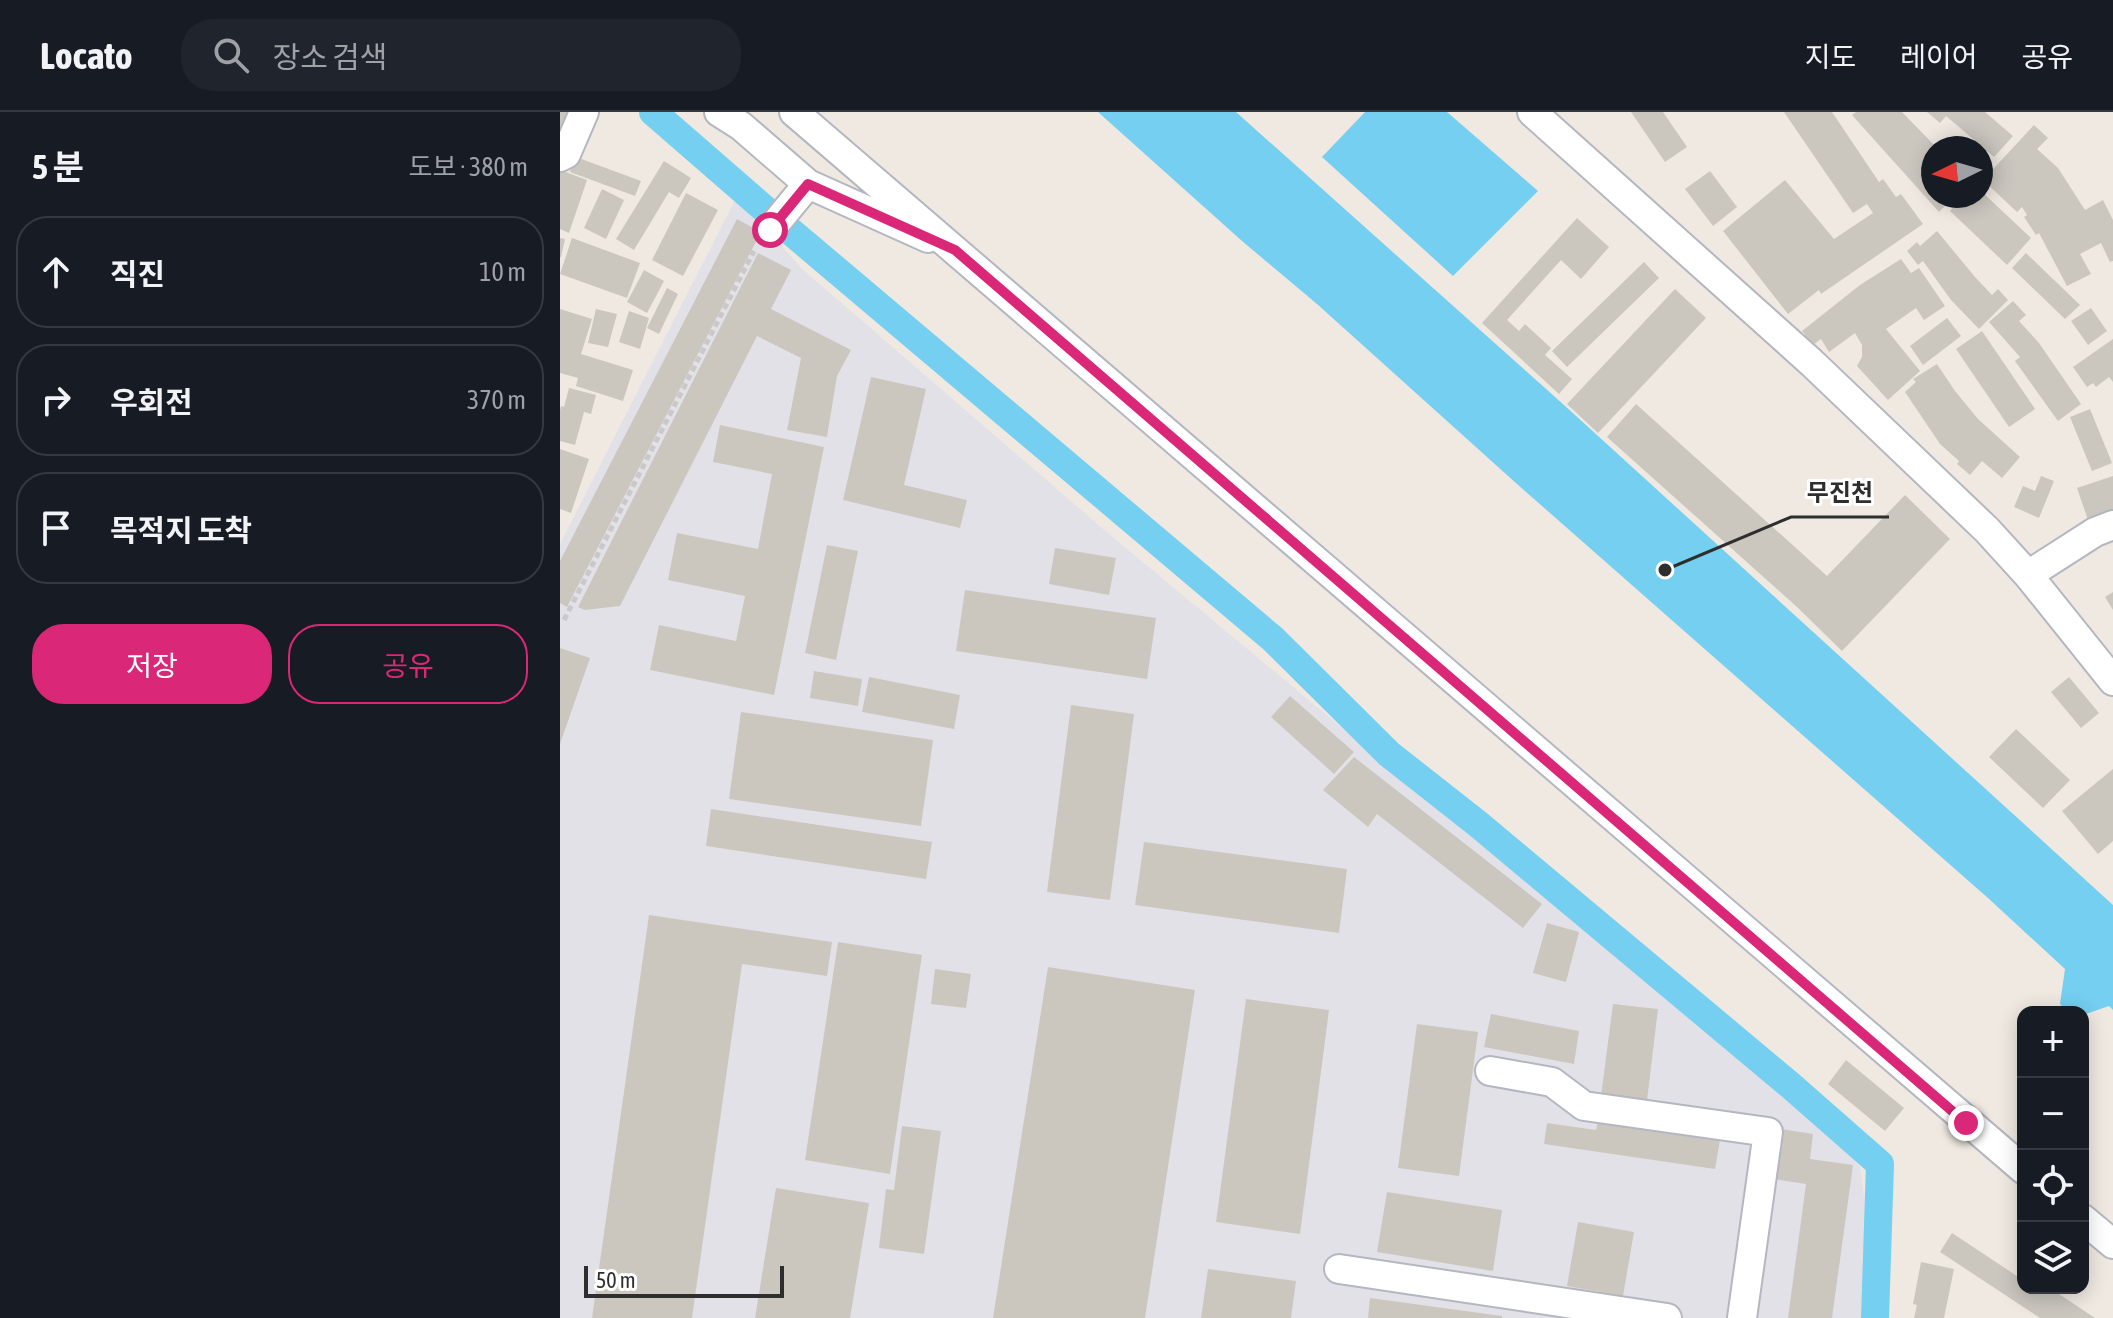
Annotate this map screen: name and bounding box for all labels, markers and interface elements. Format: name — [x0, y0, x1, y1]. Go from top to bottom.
search box — [181, 19, 741, 91]
icon: search — [209, 33, 253, 77]
text: Locato — [40, 34, 133, 77]
text: 장소 검색 — [273, 40, 387, 74]
text: 지도 — [1805, 41, 1856, 73]
text: 레이어 — [1900, 41, 1977, 73]
text: 공유 — [2021, 41, 2073, 73]
north arrow — [1921, 136, 1993, 208]
text: 5 분 — [32, 147, 84, 186]
text: 도보 · 380 m — [409, 152, 528, 182]
route start — [752, 212, 788, 248]
icon: ahead — [34, 250, 78, 294]
text: 직진 — [110, 257, 165, 291]
text: 10 m — [479, 257, 526, 287]
icon: right — [34, 378, 78, 422]
text: 우회전 — [110, 385, 193, 419]
text: 370 m — [467, 385, 526, 415]
callout: 무진천 — [1791, 469, 1889, 517]
text: 무진천 — [1807, 479, 1873, 506]
icon: arrive — [34, 506, 78, 550]
text: 목적지 도착 — [110, 513, 252, 547]
button: 저장 — [32, 624, 272, 704]
button: 공유 — [288, 624, 528, 704]
map controls — [2017, 1006, 2089, 1294]
button: + — [2017, 1006, 2089, 1078]
button: − — [2017, 1078, 2089, 1150]
route end — [1948, 1105, 1984, 1141]
button: locate — [2017, 1150, 2089, 1222]
button: layers — [2017, 1222, 2089, 1294]
scale bar — [584, 1262, 784, 1298]
text: 50 m — [596, 1267, 636, 1293]

